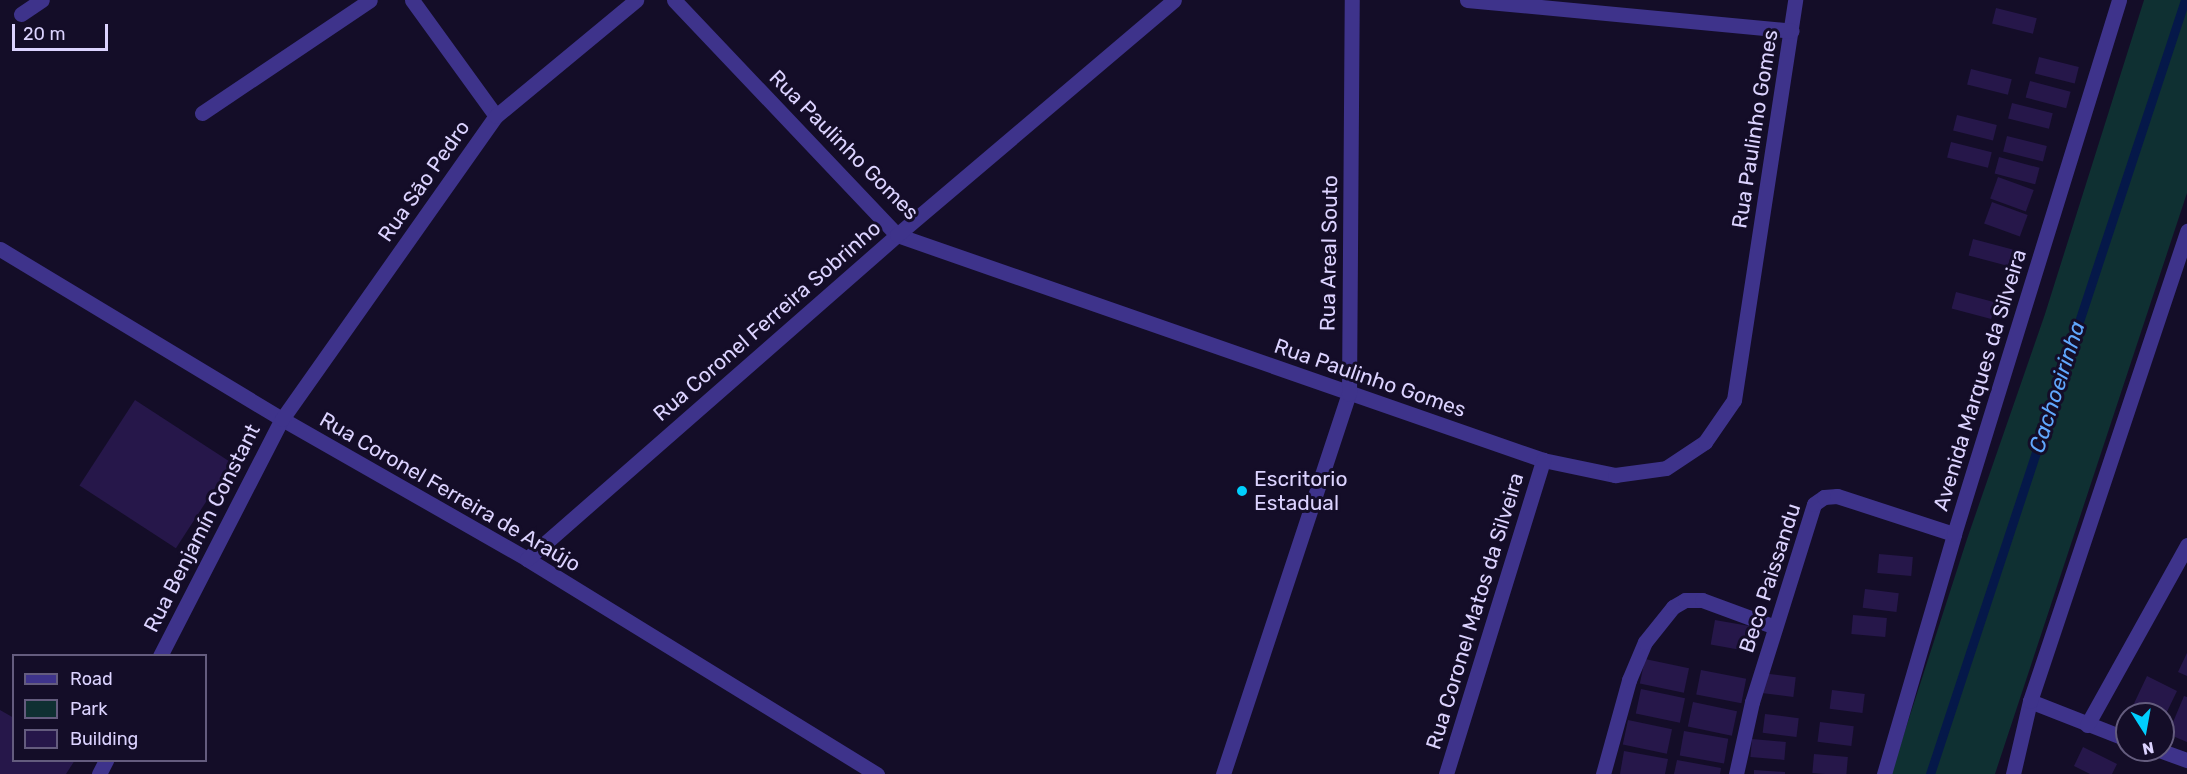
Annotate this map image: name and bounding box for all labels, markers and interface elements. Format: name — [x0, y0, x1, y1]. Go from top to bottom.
scale bar — [15, 12, 111, 50]
text: 20 m — [23, 23, 65, 45]
street label: Rua Paulinho Gomes — [1727, 28, 1783, 230]
street label: Rua Paulinho Gomes — [764, 65, 924, 225]
street label: Rua São Pedro — [373, 115, 475, 247]
street label: Rua Areal Souto — [1315, 174, 1343, 332]
street label: Rua Coronel Ferreira Sobrinho — [648, 215, 886, 427]
street label: Avenida Marques da Silveira — [1928, 246, 2032, 514]
water label: Cachoeirinha — [2023, 318, 2091, 456]
street label: Rua Paulinho Gomes — [1271, 333, 1469, 423]
street label: Rua Coronel Ferreira de Araújo — [315, 407, 585, 577]
street label: Rua Benjamín Constant — [139, 420, 265, 636]
place label: Escritorio Estadual — [1254, 466, 1347, 516]
street label: Rua Coronel Matos da Silveira — [1421, 470, 1529, 752]
marker: Escritorio Estadual — [1235, 484, 1249, 498]
street label: Beco Paissandu — [1734, 500, 1806, 656]
legend — [12, 654, 207, 762]
text: Road — [70, 668, 113, 690]
text: Park — [70, 698, 107, 720]
north arrow — [2115, 702, 2175, 762]
text: Building — [70, 728, 138, 750]
text: N — [2141, 738, 2156, 759]

